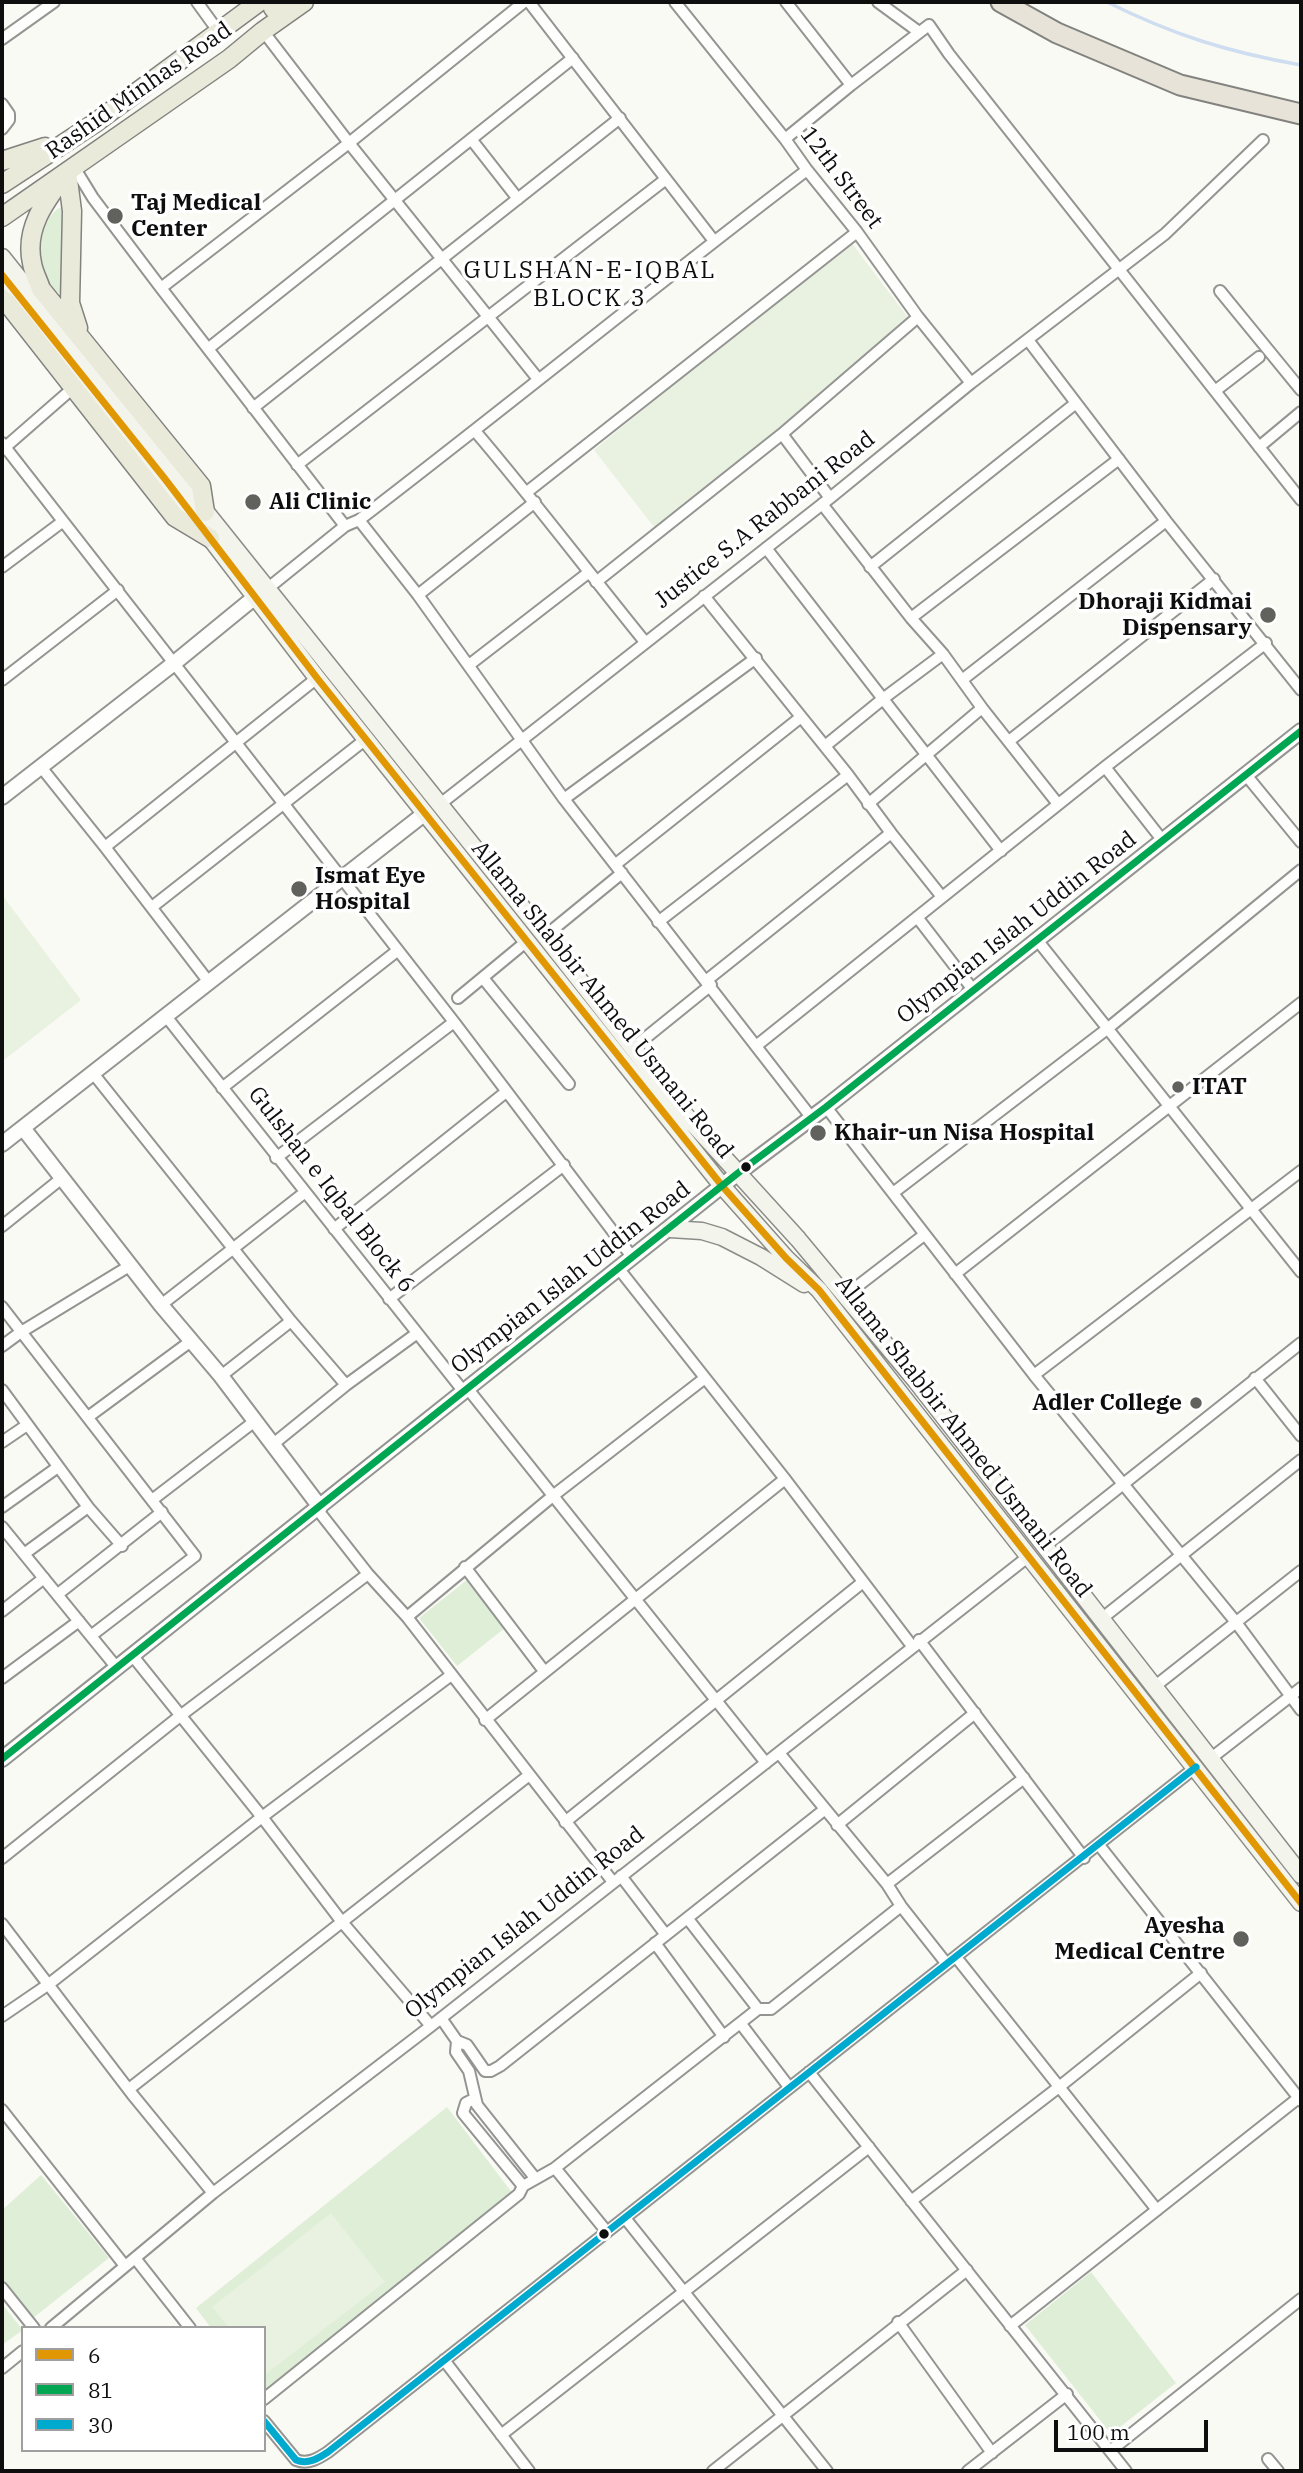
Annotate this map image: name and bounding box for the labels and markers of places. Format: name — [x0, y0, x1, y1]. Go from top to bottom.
place label: Taj Medical Center — [131, 189, 261, 243]
marker: Taj Medical Center — [105, 206, 125, 226]
place label: Ali Clinic — [269, 488, 371, 516]
marker: Ali Clinic — [243, 492, 263, 512]
place label: Dhoraji Kidmai Dispensary — [1078, 588, 1252, 642]
marker: Dhoraji Kidmai Dispensary — [1258, 605, 1278, 625]
place label: Ismat Eye Hospital — [315, 862, 426, 916]
marker: Ismat Eye Hospital — [289, 879, 309, 899]
place label: ITAT — [1192, 1073, 1247, 1101]
marker: ITAT — [1170, 1079, 1186, 1095]
place label: Khair-un Nisa Hospital — [834, 1119, 1094, 1147]
marker: Khair-un Nisa Hospital — [808, 1123, 828, 1143]
unlabelled marker — [739, 1160, 753, 1174]
place label: Adler College — [1032, 1389, 1182, 1417]
marker: Adler College — [1188, 1395, 1204, 1411]
place label: Ayesha Medical Centre — [1055, 1912, 1225, 1966]
marker: Ayesha Medical Centre — [1231, 1929, 1251, 1949]
unlabelled marker — [597, 2227, 611, 2241]

